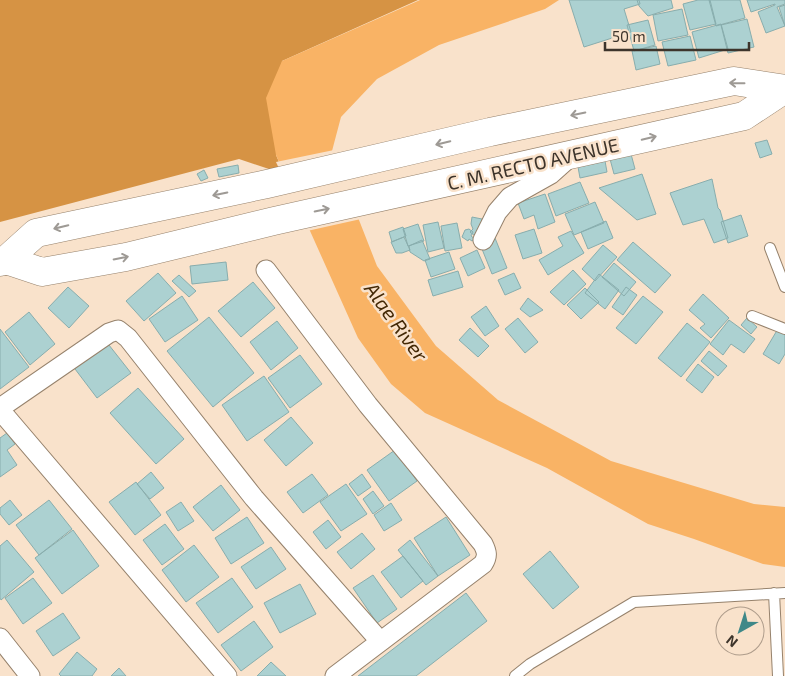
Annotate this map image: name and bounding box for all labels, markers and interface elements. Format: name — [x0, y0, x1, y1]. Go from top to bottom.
scale bar — [605, 20, 749, 52]
text: 50 m — [612, 27, 646, 45]
one-way arrow — [729, 78, 745, 88]
one-way arrow — [570, 110, 586, 119]
street label: C. M. RECTO AVENUE — [445, 133, 621, 194]
one-way arrow — [640, 133, 656, 142]
one-way arrow — [435, 139, 451, 148]
one-way arrow — [212, 189, 228, 199]
one-way arrow — [313, 205, 329, 214]
one-way arrow — [53, 223, 69, 232]
one-way arrow — [113, 253, 129, 262]
water label: Alae River — [360, 277, 434, 366]
north arrow — [715, 606, 765, 656]
text: N — [722, 632, 741, 651]

